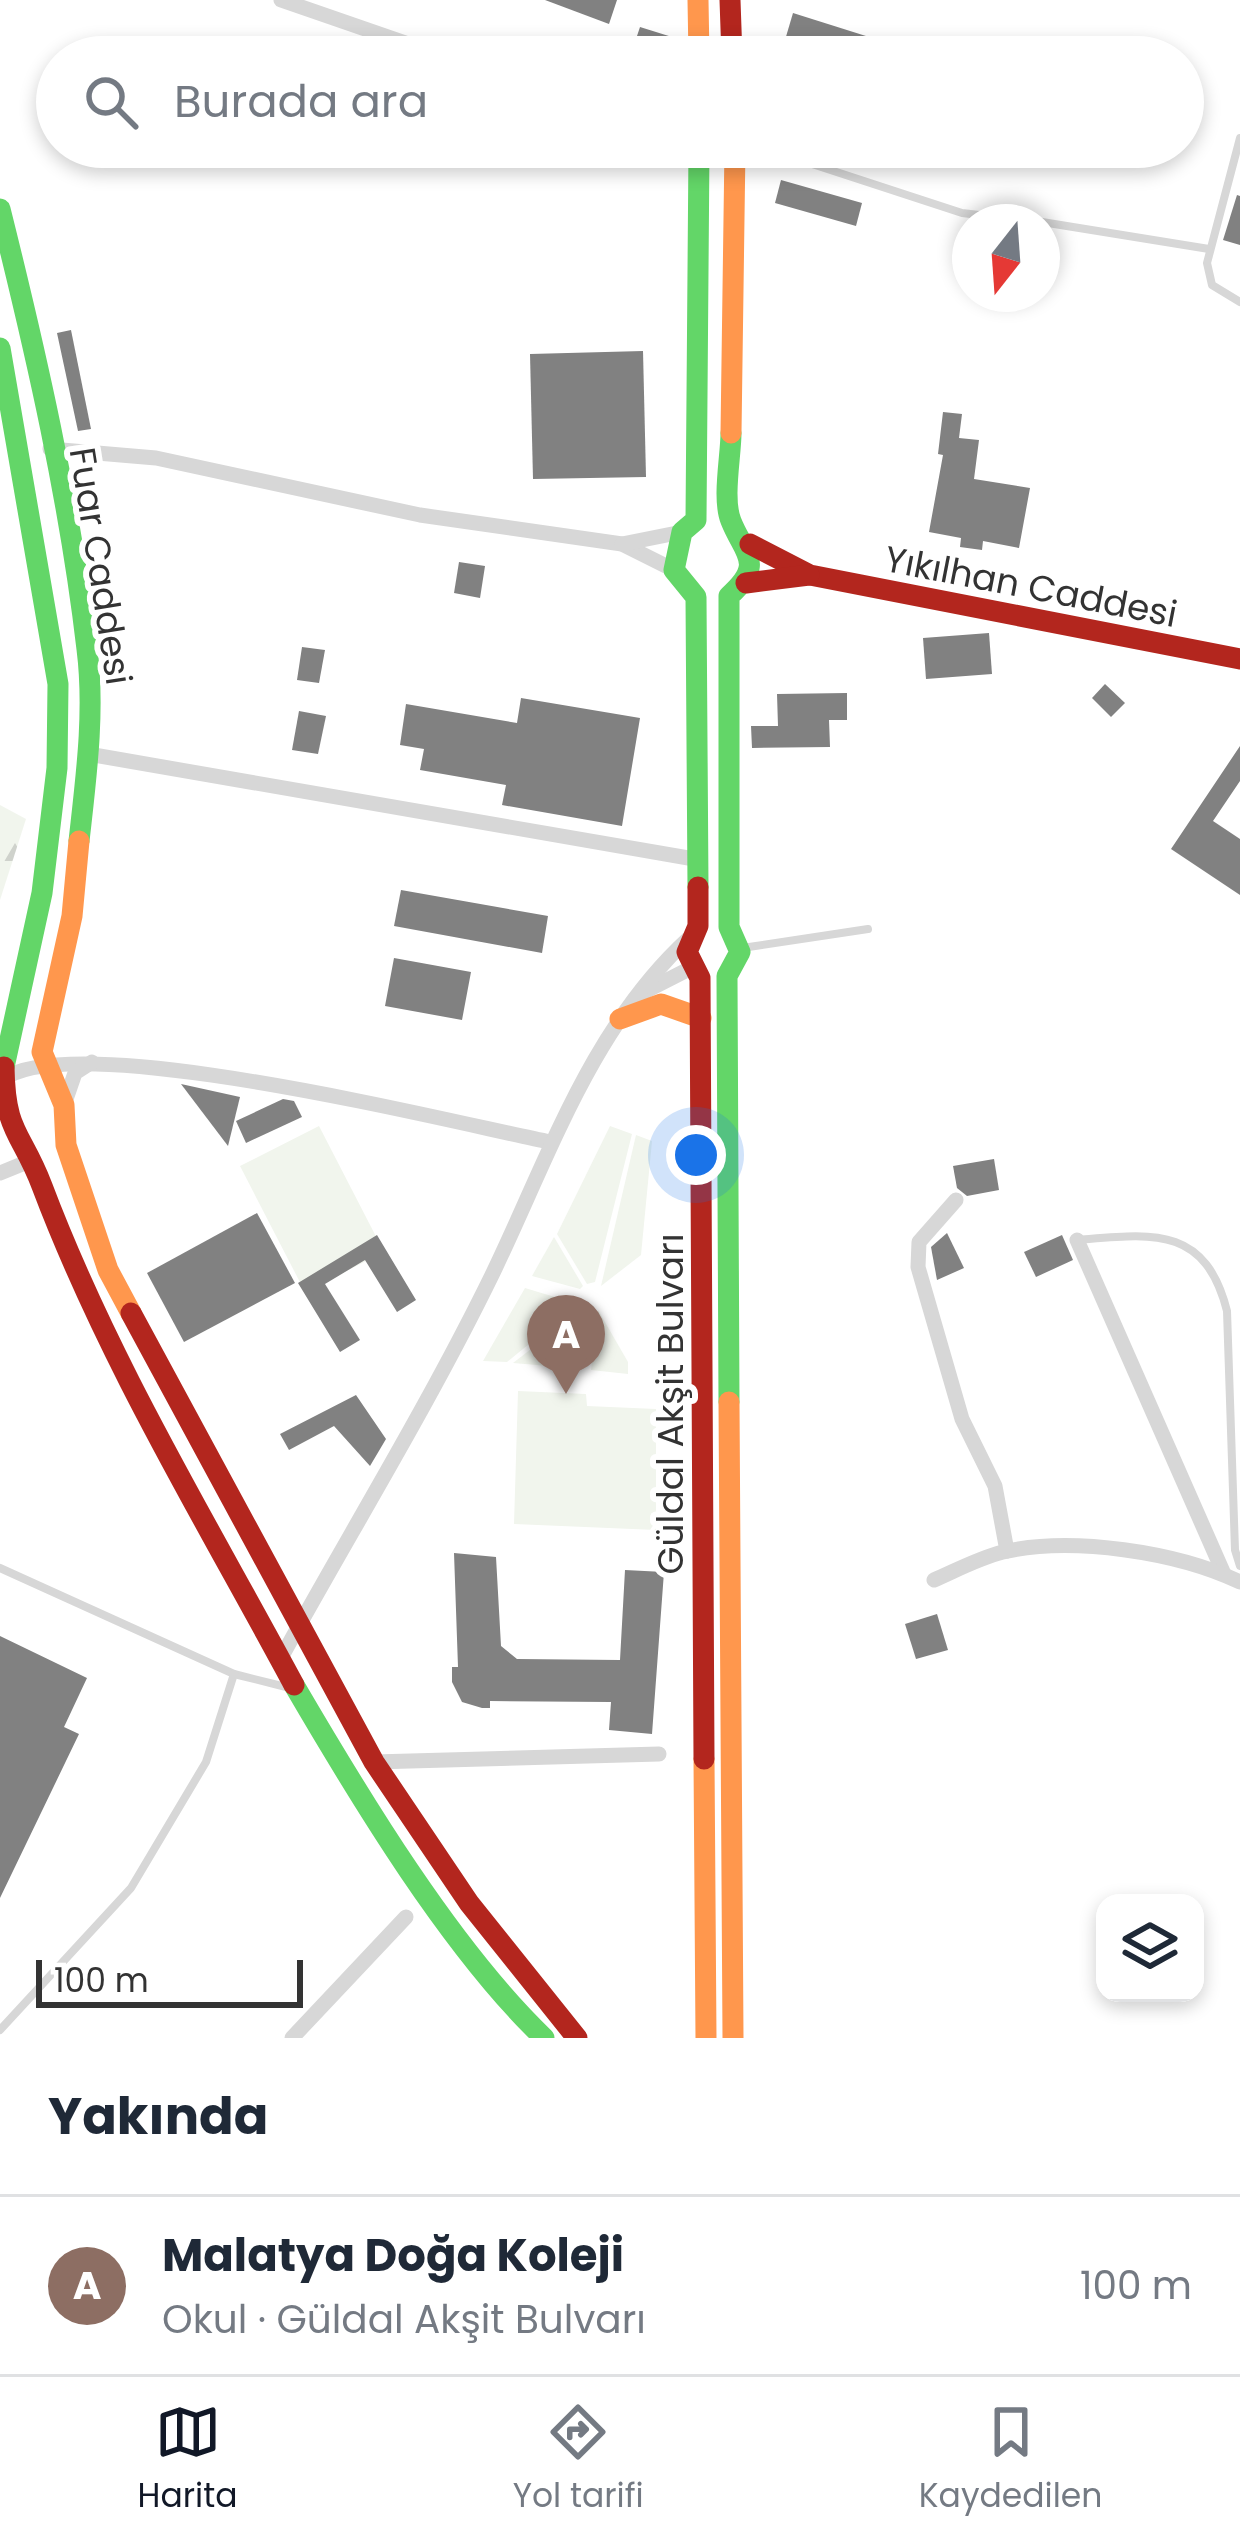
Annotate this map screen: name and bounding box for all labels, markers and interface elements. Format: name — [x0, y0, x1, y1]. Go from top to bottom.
search box — [36, 36, 1204, 168]
icon: search — [78, 69, 144, 135]
text: Burada ara — [174, 70, 428, 133]
north arrow — [952, 204, 1060, 312]
street label: Fuar Caddesi — [57, 444, 144, 688]
street label: Yıkılhan Caddesi — [880, 533, 1182, 640]
your location — [666, 1125, 726, 1185]
street label: Güldal Akşit Bulvarı — [645, 1234, 696, 1575]
pin: A — [527, 1295, 605, 1394]
map controls — [1096, 1894, 1204, 2002]
button: layers — [1096, 1894, 1204, 2002]
scale bar — [36, 1954, 303, 2007]
text: 100 m — [54, 1957, 149, 2004]
text: Yakında — [48, 2080, 268, 2152]
text: Malatya Doğa Koleji — [162, 2224, 624, 2287]
text: A — [73, 2258, 101, 2313]
text: 100 m — [1080, 2258, 1192, 2313]
text: Okul · Güldal Akşit Bulvarı — [162, 2292, 646, 2347]
tab: Harita — [138, 2399, 237, 2521]
tab: Yol tarifi — [513, 2399, 644, 2521]
tab: Kaydedilen — [919, 2399, 1102, 2521]

